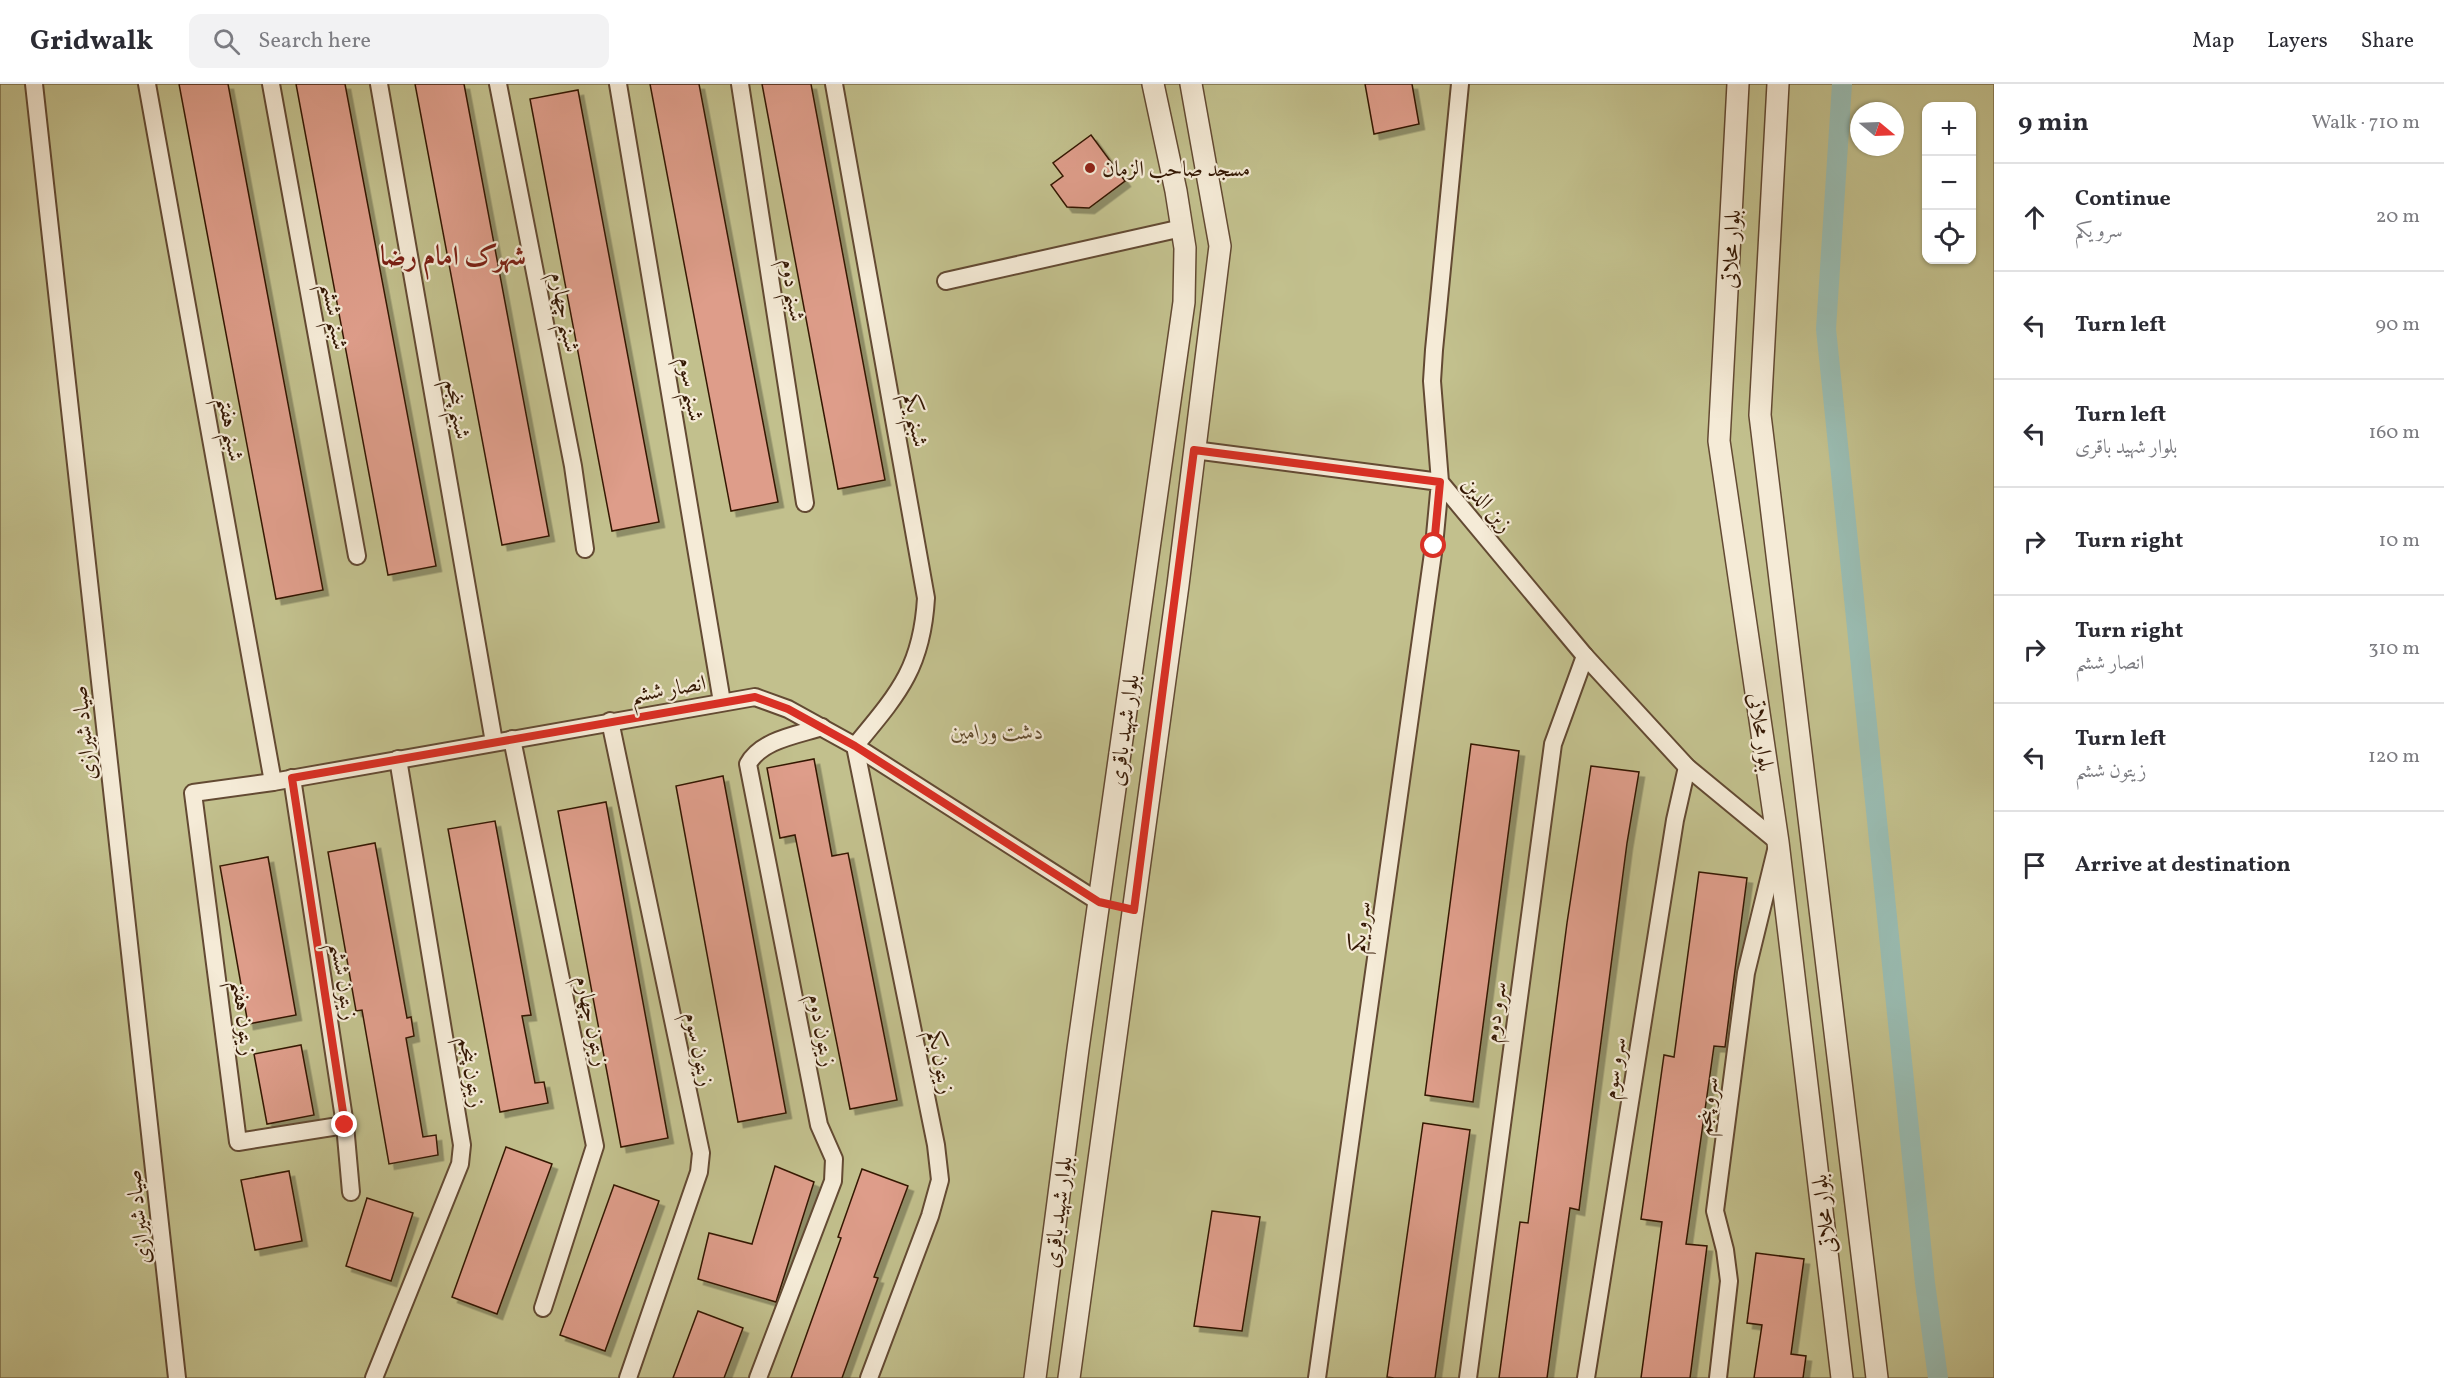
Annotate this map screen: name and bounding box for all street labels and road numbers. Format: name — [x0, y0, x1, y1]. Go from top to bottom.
street label: بلوار محلاتی — [1715, 209, 1750, 290]
street label: شبنم دوم — [767, 257, 812, 325]
street label: شبنم چهارم — [537, 270, 587, 356]
street label: شبنم ششم — [308, 280, 355, 353]
street label: شبنم سوم — [665, 355, 710, 425]
street label: شبنم پنجم — [432, 377, 477, 443]
street label: شبنم یکم — [891, 391, 934, 450]
street label: شبنم هفتم — [205, 395, 250, 465]
street label: زین الدین — [1453, 471, 1519, 540]
street label: انصار ششم — [628, 669, 709, 716]
street label: بلوار شهید باقری — [1102, 672, 1149, 788]
street label: صیاد شیرازی — [65, 684, 106, 782]
street label: بلوار محلاتی — [1739, 691, 1780, 774]
street label: سرو یکم — [1342, 899, 1383, 956]
street label: زیتون ششم — [317, 940, 364, 1023]
street label: زیتون چهارم — [564, 973, 615, 1070]
street label: زیتون هفتم — [219, 979, 263, 1058]
street label: سرو دوم — [1477, 980, 1518, 1045]
street label: زیتون دوم — [796, 991, 843, 1070]
street label: زیتون سوم — [673, 1009, 721, 1090]
street label: زیتون یکم — [915, 1028, 961, 1098]
street label: زیتون پنجم — [447, 1035, 491, 1111]
street label: سرو سوم — [1595, 1035, 1638, 1102]
street label: سرو پنجم — [1689, 1075, 1731, 1138]
street label: بلوار شهید باقری — [1037, 1155, 1082, 1270]
street label: صیاد شیرازی — [119, 1168, 160, 1266]
street label: بلوار محلاتی — [1805, 1172, 1846, 1255]

